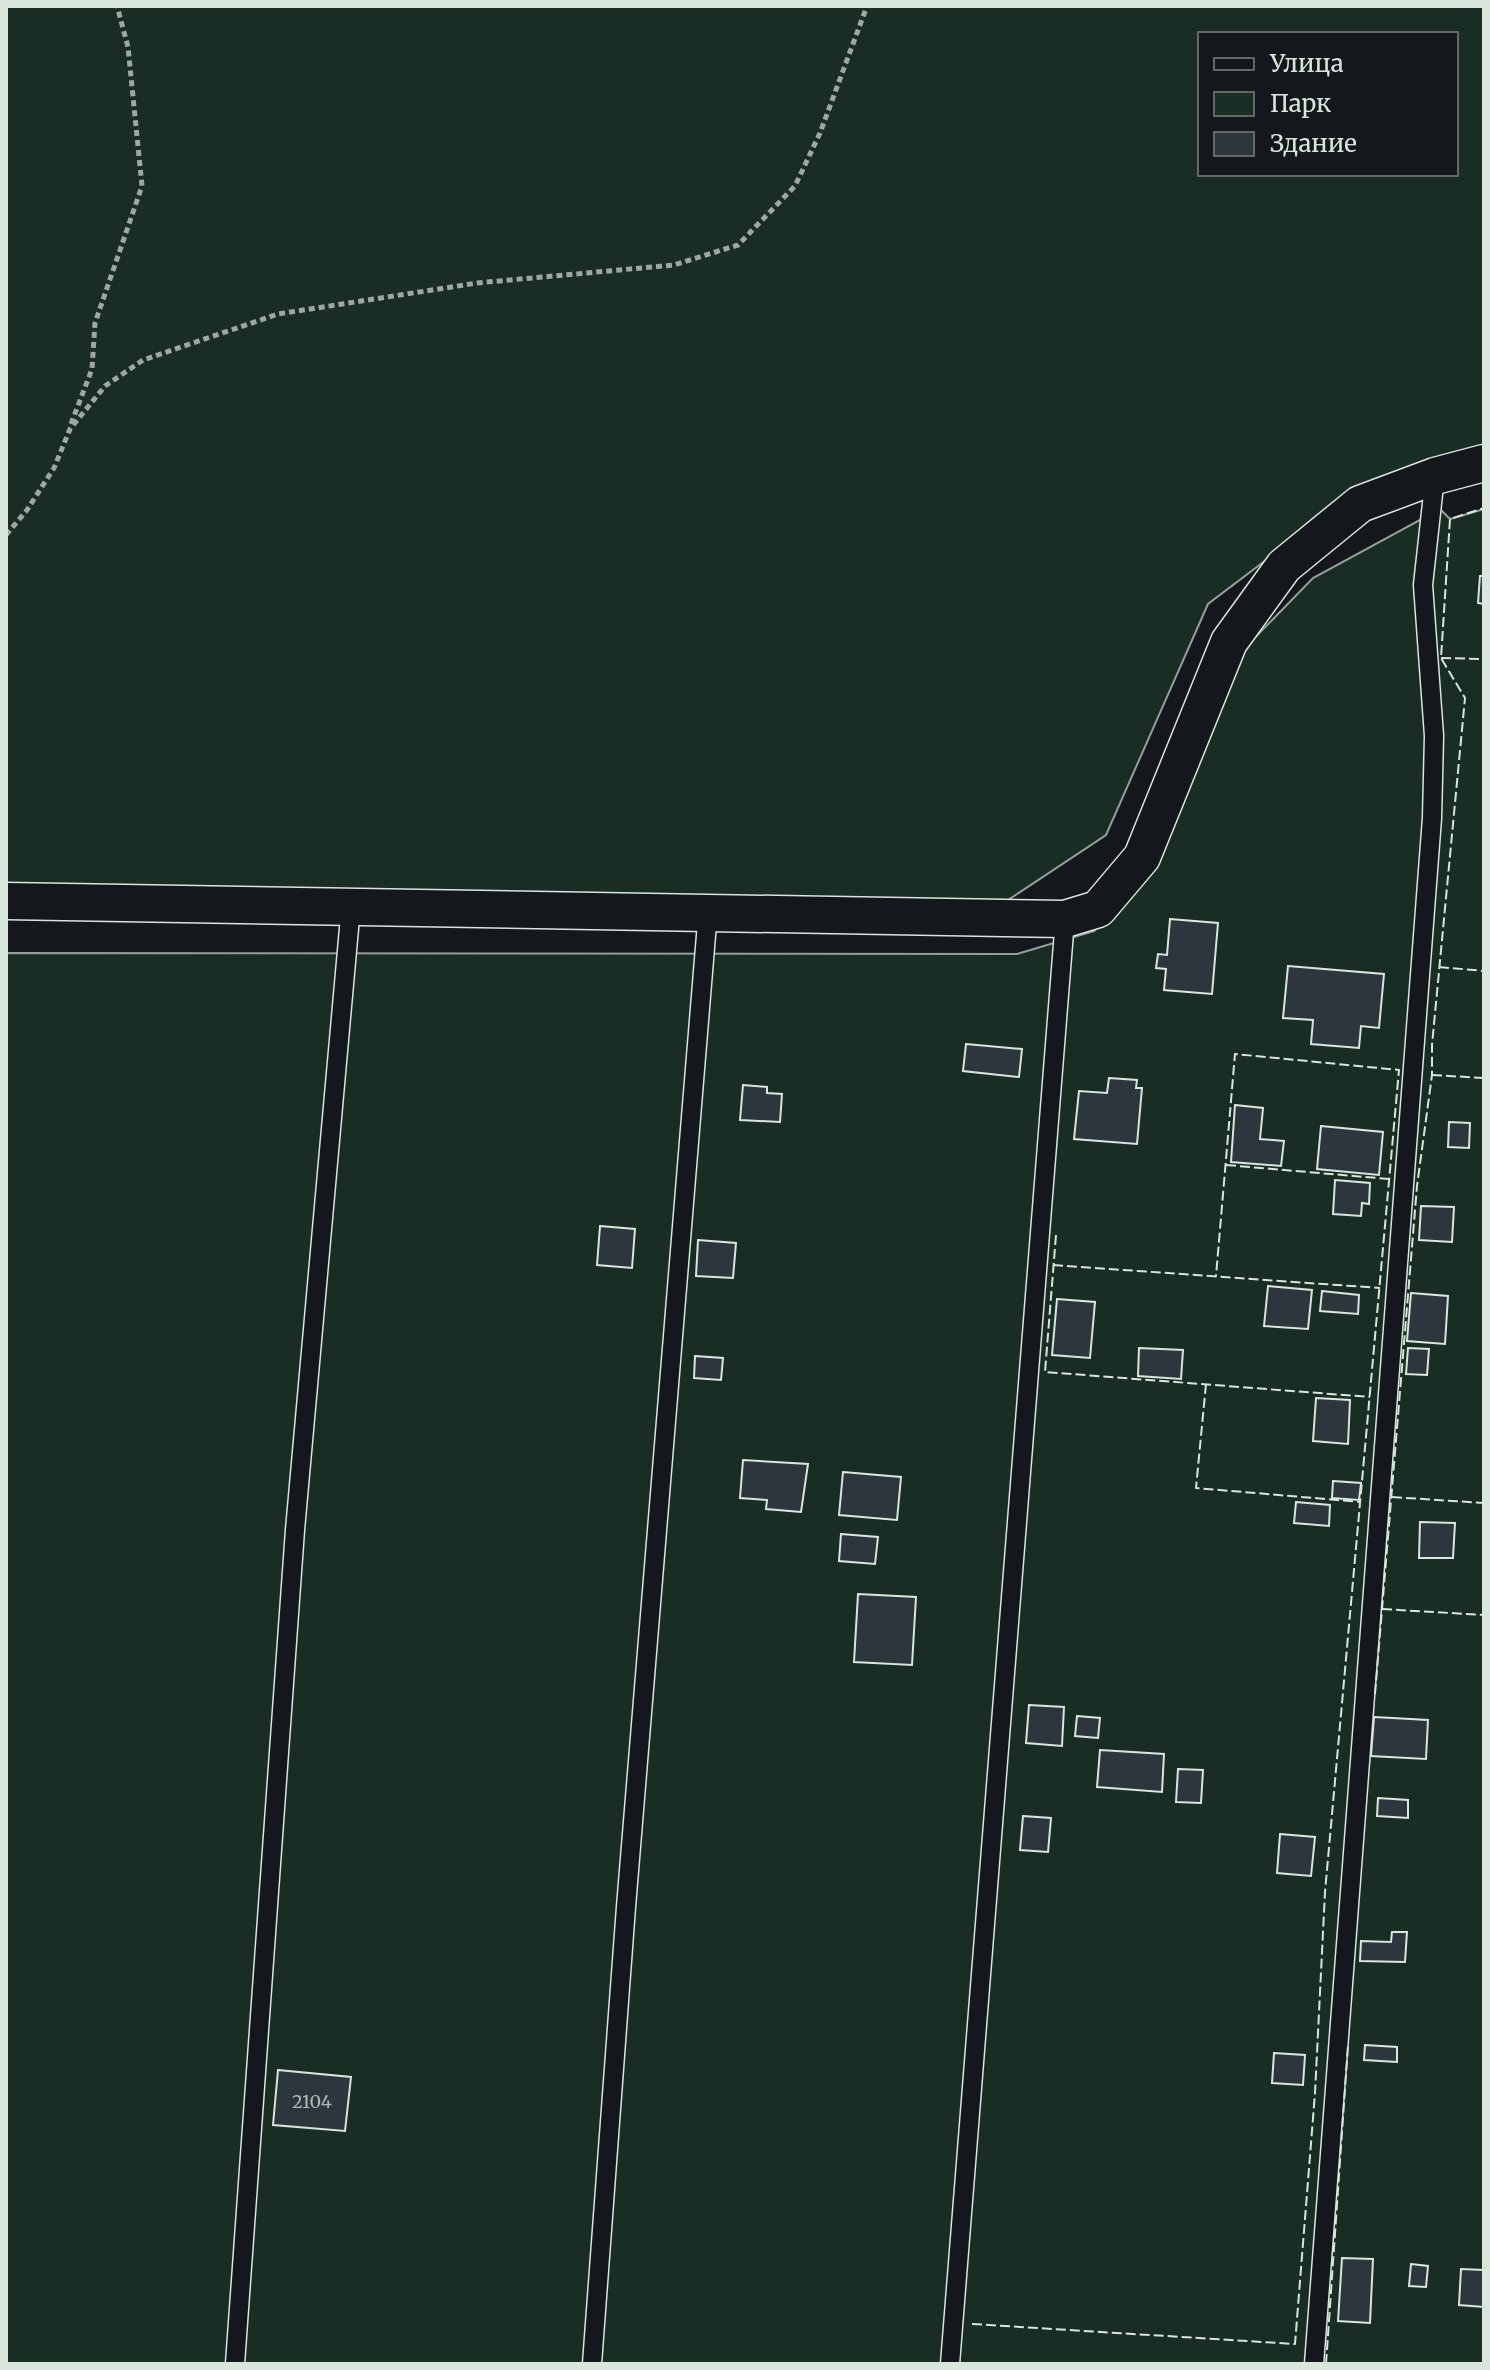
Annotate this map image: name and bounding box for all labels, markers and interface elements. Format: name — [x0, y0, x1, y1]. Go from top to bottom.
legend — [1198, 32, 1458, 176]
text: Улица — [1269, 48, 1344, 79]
text: Парк — [1270, 88, 1331, 119]
text: Здание — [1270, 128, 1357, 159]
house number: 2104 — [292, 2090, 332, 2113]

